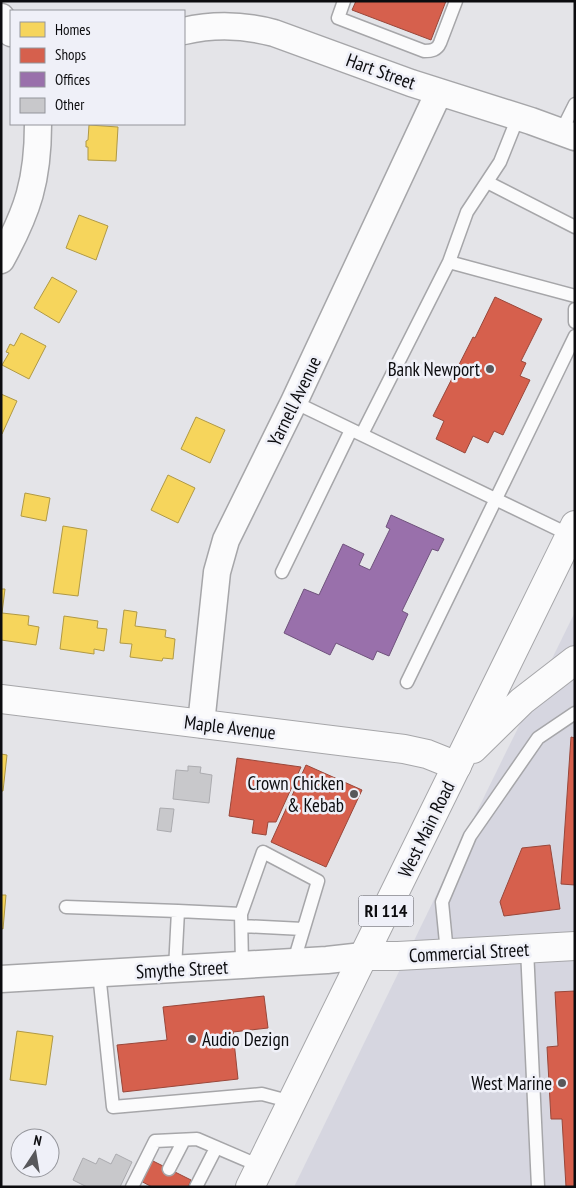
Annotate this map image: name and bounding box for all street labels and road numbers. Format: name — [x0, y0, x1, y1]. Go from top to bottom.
street label: Hart Street — [343, 47, 420, 95]
street label: Yarnell Avenue — [262, 352, 326, 450]
street label: Maple Avenue — [183, 709, 277, 745]
street label: West Main Road — [392, 777, 460, 881]
road number: RI 114 — [358, 896, 414, 926]
street label: Commercial Street — [408, 937, 531, 967]
street label: Smythe Street — [135, 955, 230, 983]

